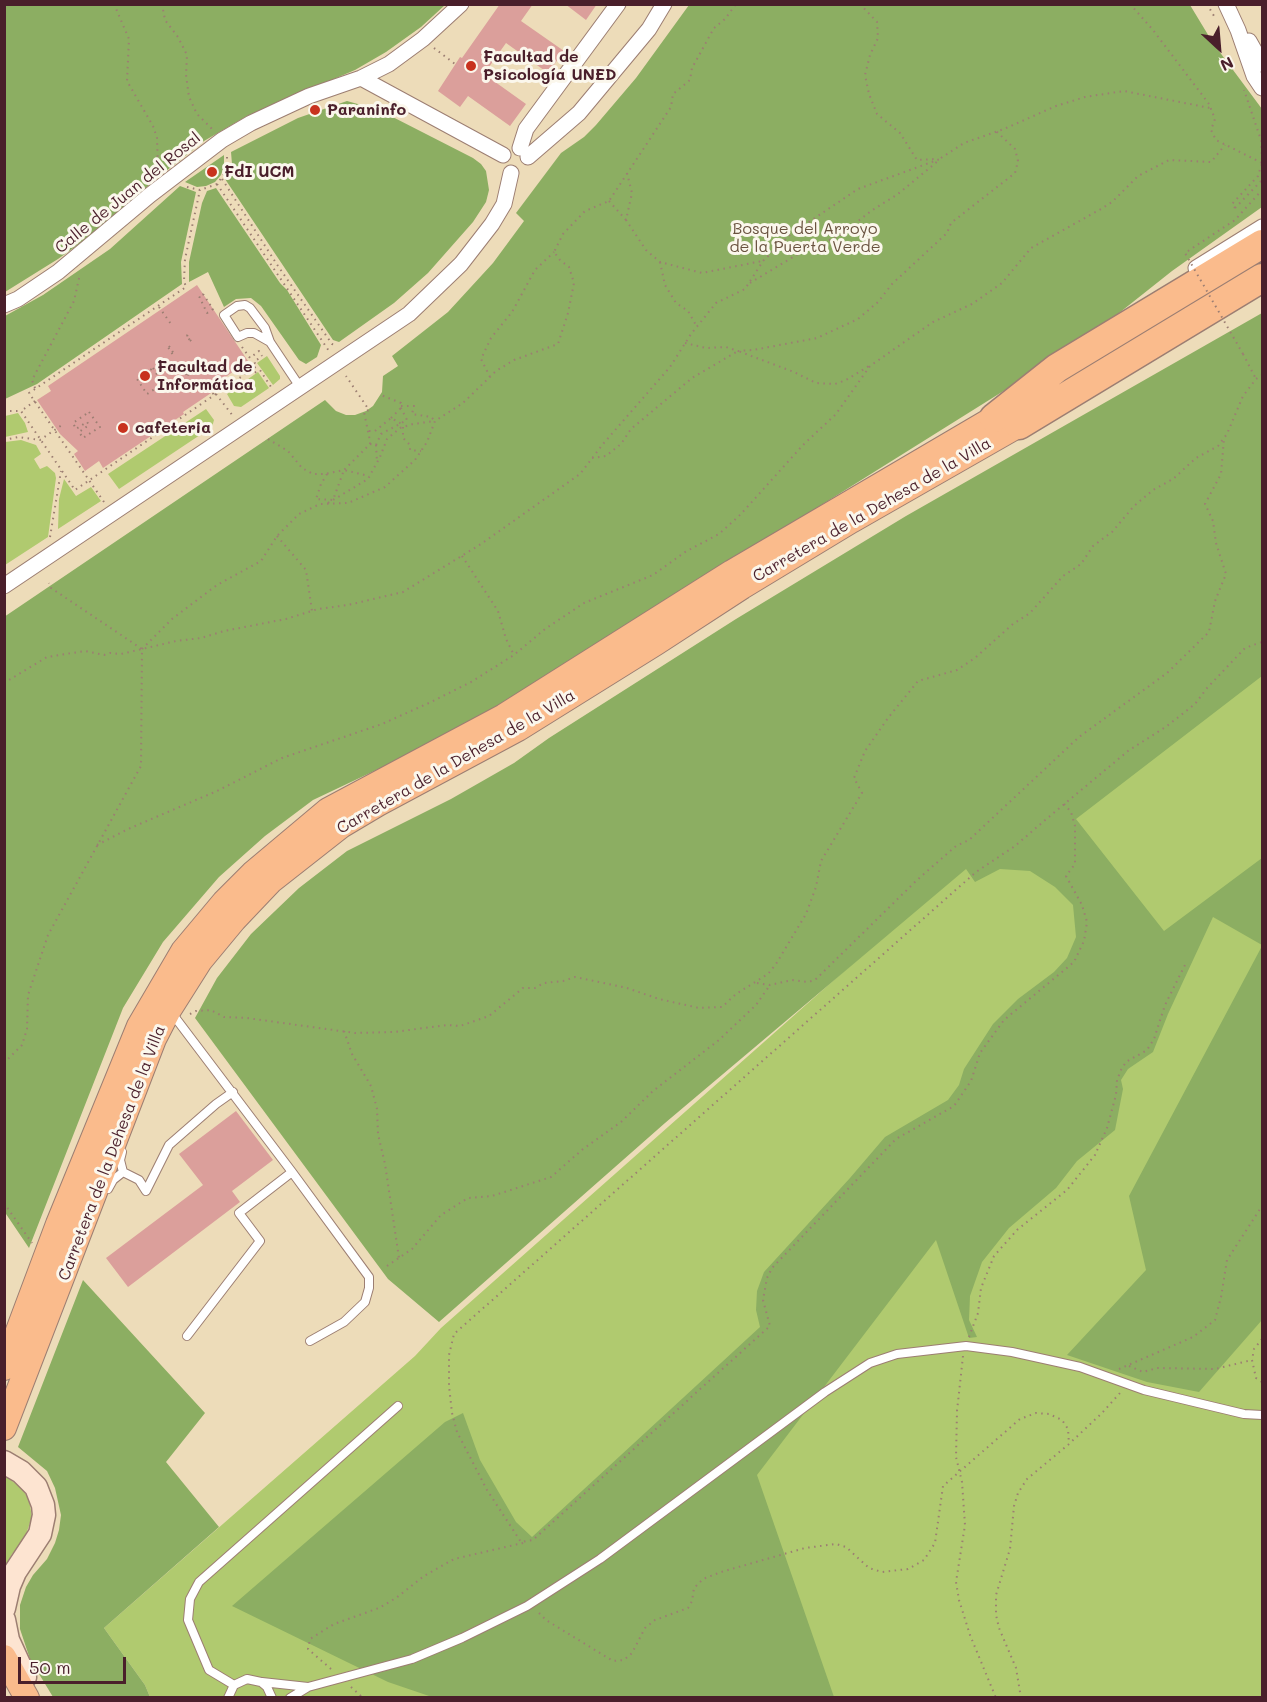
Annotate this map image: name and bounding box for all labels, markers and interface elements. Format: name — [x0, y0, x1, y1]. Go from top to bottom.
north arrow — [1189, 18, 1249, 78]
place label: Facultad de Psicología UNED — [483, 47, 617, 85]
text: N — [1217, 53, 1237, 77]
marker: Facultad de Psicología UNED — [464, 59, 478, 73]
place label: Paraninfo — [327, 100, 406, 120]
marker: Paraninfo — [308, 103, 322, 117]
street label: Calle de Juan del Rosal — [51, 128, 205, 258]
place label: FdI UCM — [224, 162, 294, 182]
marker: FdI UCM — [205, 165, 219, 179]
park label: Bosque del Arroyo de la Puerta Verde — [729, 219, 881, 257]
place label: Facultad de Informática — [157, 357, 254, 395]
marker: Facultad de Informática — [138, 369, 152, 383]
place label: cafeteria — [135, 418, 211, 438]
marker: cafeteria — [116, 421, 130, 435]
street label: Carretera de la Dehesa de la Villa — [749, 434, 995, 586]
street label: Carretera de la Dehesa de la Villa — [333, 686, 579, 838]
street label: Carretera de la Dehesa de la Villa — [54, 1023, 170, 1283]
scale bar — [21, 1645, 129, 1683]
text: 50 m — [29, 1655, 71, 1679]

